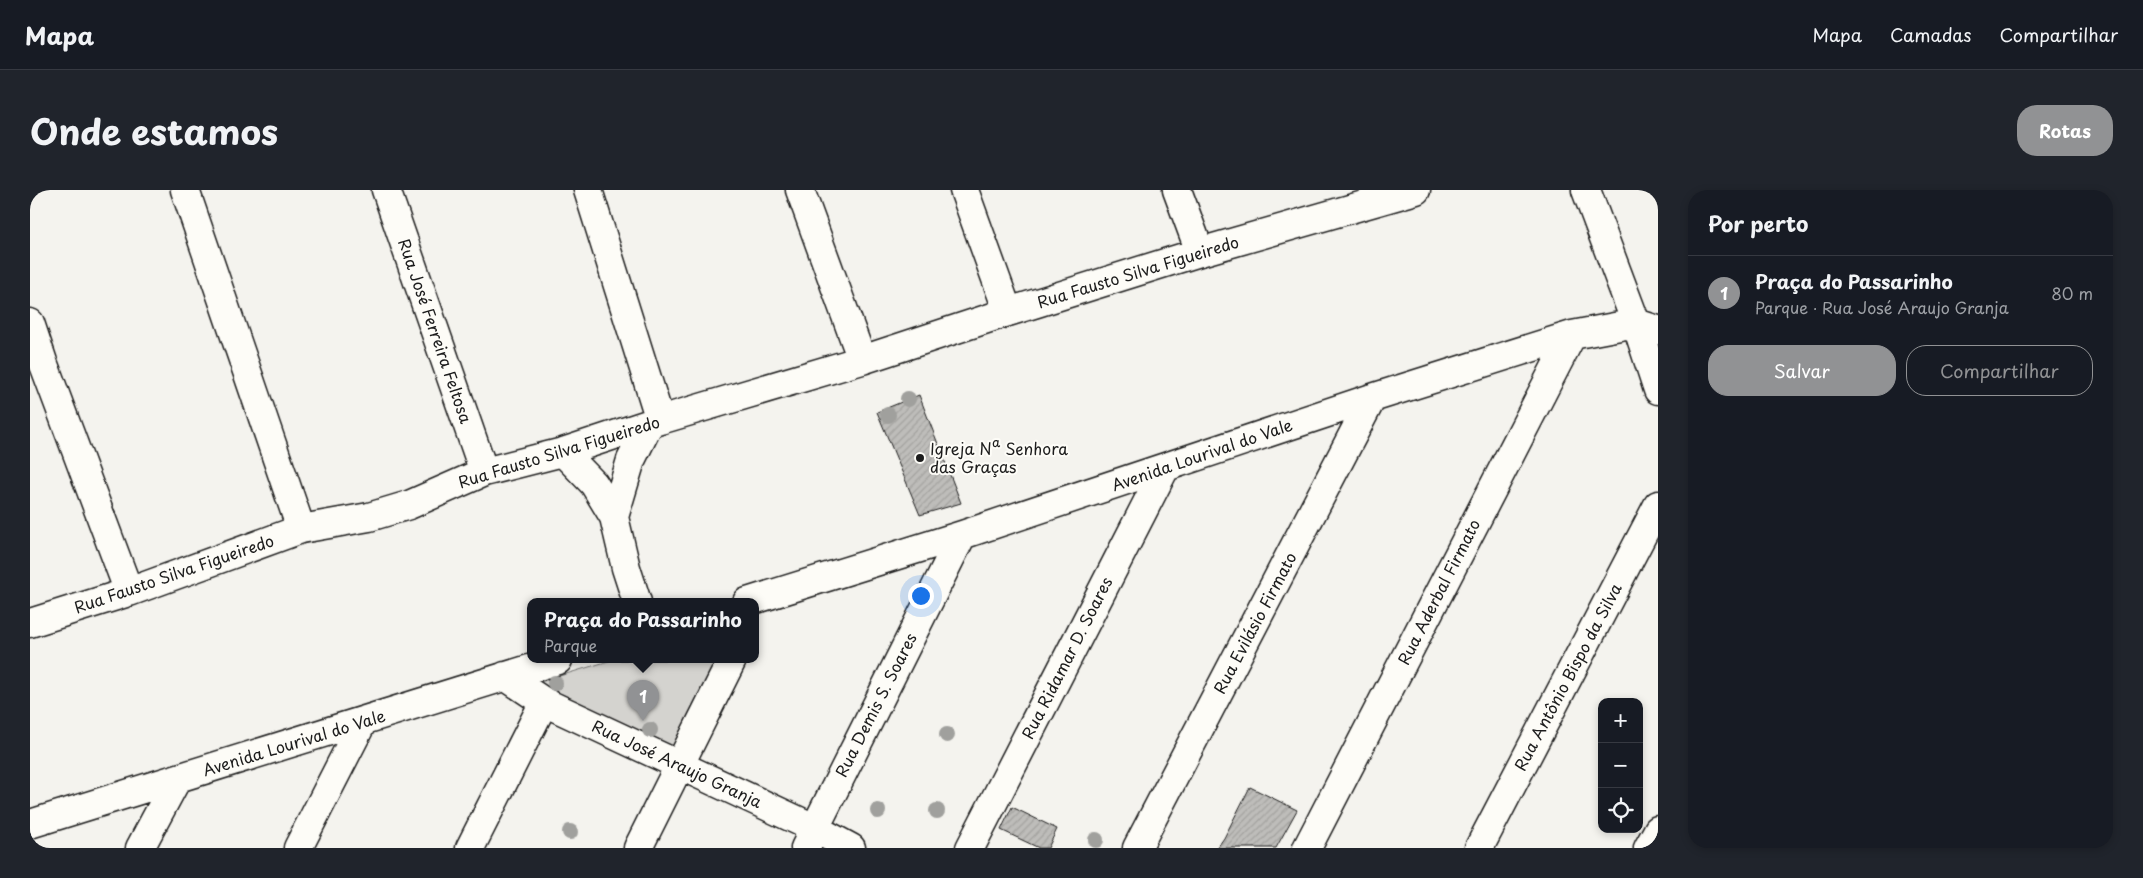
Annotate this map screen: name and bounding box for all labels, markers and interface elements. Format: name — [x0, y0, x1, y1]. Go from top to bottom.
text: Mapa — [25, 17, 94, 53]
text: Mapa — [1812, 21, 1862, 48]
text: Camadas — [1890, 21, 1972, 48]
text: Compartilhar — [2000, 21, 2118, 48]
text: Onde estamos — [30, 104, 278, 157]
button: Rotas — [2017, 105, 2113, 156]
text: Por perto — [1708, 207, 1808, 239]
street label: Rua Fausto Silva Figueiredo — [1034, 229, 1242, 313]
street label: Rua José Ferreira Feltosa — [393, 235, 479, 426]
text: Praça do Passarinho — [1755, 267, 1953, 295]
text: 1 — [1720, 281, 1728, 305]
text: 80 m — [2051, 281, 2093, 305]
text: Parque · Rua José Araujo Granja — [1755, 295, 2009, 319]
button: Salvar — [1708, 345, 1896, 396]
button: Compartilhar — [1906, 345, 2093, 396]
street label: Rua Fausto Silva Figueiredo — [455, 409, 663, 493]
street label: Avenida Lourival do Vale — [1108, 412, 1295, 496]
place label: Igreja Nª Senhora das Graças — [930, 436, 1068, 478]
marker: Igreja Nª Senhora das Graças — [914, 452, 926, 464]
street label: Rua Aderbal Firmato — [1391, 514, 1485, 669]
street label: Rua Fausto Silva Figueiredo — [71, 528, 277, 619]
street label: Rua Evilásio Firmato — [1207, 547, 1302, 698]
street label: Rua Ridamar D. Soares — [1015, 572, 1117, 743]
street label: Rua Antônio Bispo da Silva — [1507, 578, 1627, 775]
your location — [908, 583, 934, 609]
popup — [527, 598, 759, 663]
text: Praça do Passarinho — [544, 605, 742, 633]
street label: Rua Demis S. Soares — [828, 628, 922, 781]
text: Parque — [544, 633, 597, 657]
pin: 1 — [627, 680, 659, 721]
map controls — [1598, 698, 1643, 833]
button: + — [1598, 698, 1643, 743]
street label: Avenida Lourival do Vale — [199, 703, 388, 781]
street label: Rua José Araujo Granja — [588, 713, 766, 813]
button: − — [1598, 743, 1643, 788]
button: locate — [1598, 788, 1643, 833]

